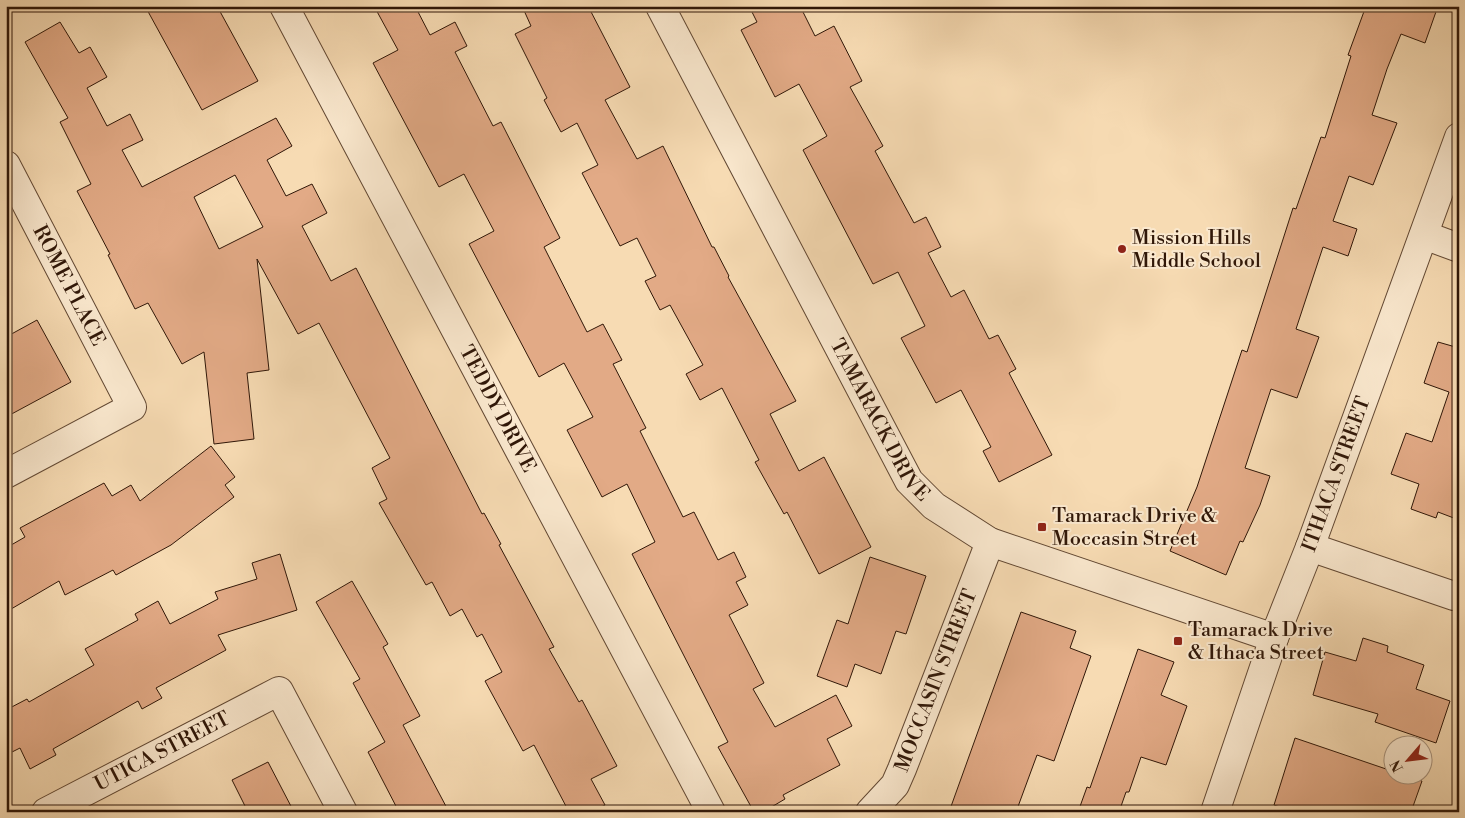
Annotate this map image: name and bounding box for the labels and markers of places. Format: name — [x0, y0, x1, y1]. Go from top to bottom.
place label: Mission Hills Middle School — [1132, 226, 1261, 274]
marker: Mission Hills Middle School — [1116, 243, 1128, 255]
place label: Tamarack Drive & Moccasin Street — [1052, 504, 1217, 552]
marker: Tamarack Drive & Moccasin Street — [1036, 521, 1048, 533]
place label: Tamarack Drive & Ithaca Street — [1188, 618, 1333, 666]
marker: Tamarack Drive & Ithaca Street — [1172, 635, 1184, 647]

